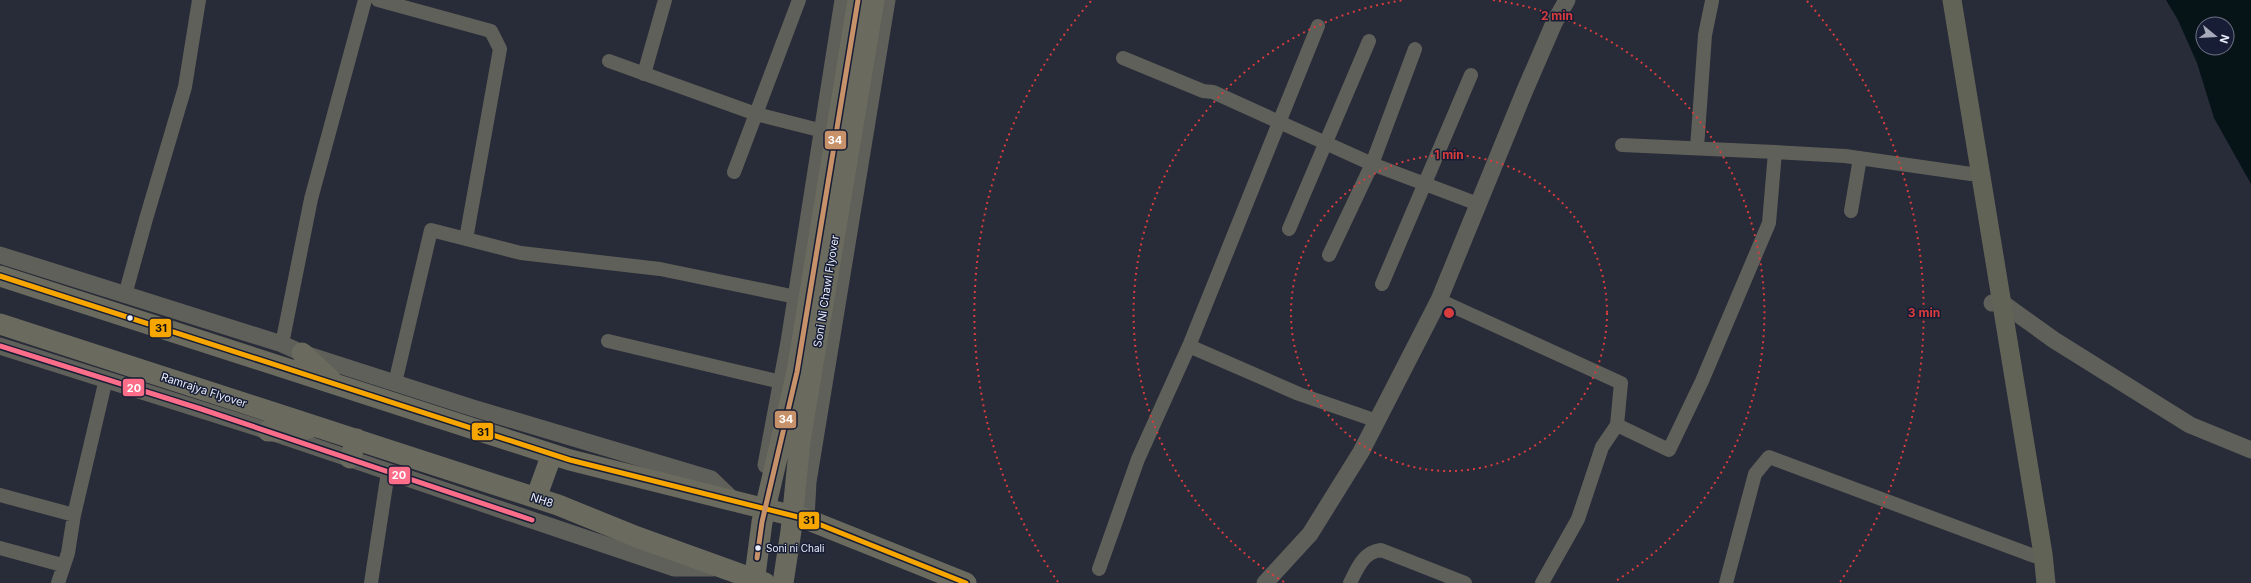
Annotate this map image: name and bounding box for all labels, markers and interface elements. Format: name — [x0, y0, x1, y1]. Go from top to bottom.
text: 2 min — [1541, 8, 1573, 23]
north arrow — [2195, 16, 2235, 56]
text: N — [2217, 33, 2232, 45]
line badge: 34 — [824, 130, 847, 150]
text: 34 — [828, 133, 842, 147]
text: 1 min — [1434, 147, 1464, 162]
street label: Soni Ni Chawl Flyover — [810, 234, 842, 348]
text: 3 min — [1908, 305, 1940, 320]
centre of rings — [1442, 306, 1456, 320]
unlabelled marker — [125, 313, 135, 323]
line badge: 31 — [149, 318, 172, 338]
text: 31 — [155, 321, 167, 335]
street label: Ramrajya Flyover — [159, 370, 249, 410]
line badge: 20 — [122, 378, 145, 397]
text: 20 — [127, 381, 141, 395]
line badge: 34 — [774, 410, 797, 429]
text: 34 — [779, 412, 793, 426]
line badge: 31 — [471, 422, 494, 441]
text: 31 — [477, 425, 489, 439]
line badge: 20 — [388, 466, 411, 485]
text: 20 — [392, 468, 406, 482]
street label: NH8 — [529, 490, 555, 510]
line badge: 31 — [798, 511, 820, 530]
text: 31 — [803, 513, 815, 527]
place label: Soni ni Chali — [766, 542, 824, 554]
marker: Soni ni Chali — [753, 543, 763, 553]

